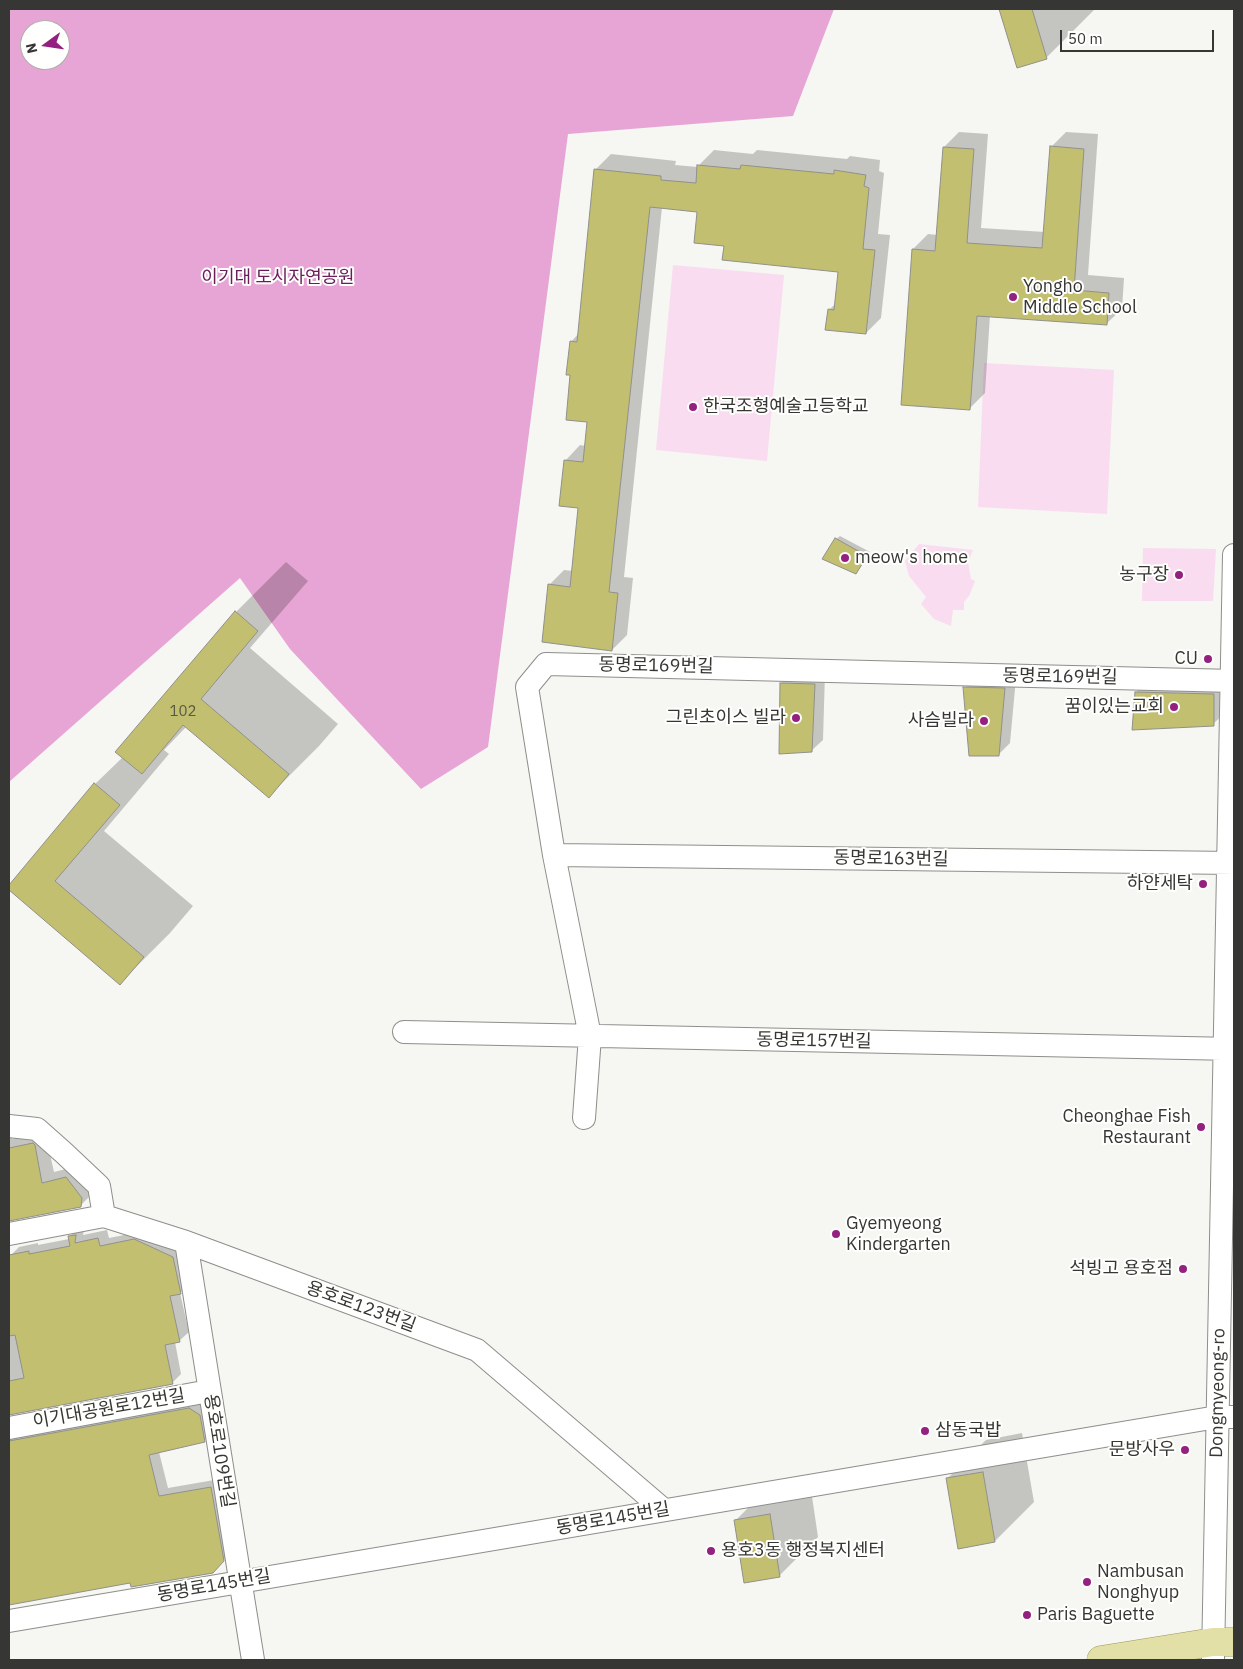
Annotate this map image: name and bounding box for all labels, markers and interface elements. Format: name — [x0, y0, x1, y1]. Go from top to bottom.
north arrow — [20, 20, 70, 70]
scale bar — [1063, 20, 1217, 52]
text: 50 m — [1068, 29, 1103, 48]
text: N — [21, 41, 41, 55]
park label: 이기대 도시자연공원 — [201, 267, 355, 289]
place label: Yongho Middle School — [1023, 276, 1137, 318]
marker: Yongho Middle School — [1007, 291, 1019, 303]
place label: 한국조형예술고등학교 — [703, 396, 869, 418]
marker: 한국조형예술고등학교 — [687, 401, 699, 413]
place label: meow's home — [855, 547, 968, 569]
marker: meow's home — [839, 552, 851, 564]
place label: 농구장 — [1119, 564, 1169, 586]
marker: 농구장 — [1173, 569, 1185, 581]
place label: CU — [1175, 648, 1198, 670]
marker: CU — [1202, 653, 1214, 665]
street label: 동명로169번길 — [598, 654, 714, 678]
street label: 동명로169번길 — [1002, 665, 1118, 689]
place label: 꿈이있는교회 — [1065, 696, 1164, 718]
marker: 꿈이있는교회 — [1168, 701, 1180, 713]
house number: 102 — [170, 703, 196, 721]
place label: 그린초이스 빌라 — [666, 707, 786, 729]
place label: 사슴빌라 — [908, 710, 974, 732]
marker: 그린초이스 빌라 — [790, 712, 802, 724]
marker: 사슴빌라 — [978, 715, 990, 727]
street label: 동명로163번길 — [833, 847, 949, 871]
place label: 하얀세탁 — [1127, 873, 1193, 895]
marker: 하얀세탁 — [1197, 878, 1209, 890]
street label: 동명로157번길 — [756, 1029, 872, 1053]
place label: Cheonghae Fish Restaurant — [1062, 1106, 1191, 1148]
marker: Cheonghae Fish Restaurant — [1195, 1121, 1207, 1133]
place label: Gyemyeong Kindergarten — [846, 1213, 951, 1256]
marker: Gyemyeong Kindergarten — [830, 1228, 842, 1240]
place label: 석빙고 용호점 — [1069, 1258, 1173, 1280]
marker: 석빙고 용호점 — [1177, 1263, 1189, 1275]
street label: 용호로123번길 — [303, 1277, 419, 1337]
street label: Dongmyeong-ro — [1206, 1328, 1230, 1458]
street label: 이기대공원로12번길 — [31, 1385, 187, 1433]
street label: 용호로109번길 — [199, 1392, 239, 1510]
place label: 삼동국밥 — [935, 1420, 1001, 1442]
marker: 삼동국밥 — [919, 1425, 931, 1437]
place label: 문방사우 — [1109, 1439, 1175, 1461]
marker: 문방사우 — [1179, 1444, 1191, 1456]
street label: 동명로145번길 — [554, 1498, 672, 1540]
place label: 용호3동 행정복지센터 — [721, 1540, 885, 1562]
marker: 용호3동 행정복지센터 — [705, 1545, 717, 1557]
place label: Nambusan Nonghyup — [1097, 1561, 1184, 1604]
street label: 동명로145번길 — [155, 1565, 273, 1607]
marker: Nambusan Nonghyup — [1081, 1576, 1093, 1588]
place label: Paris Baguette — [1037, 1604, 1155, 1626]
marker: Paris Baguette — [1021, 1609, 1033, 1621]

